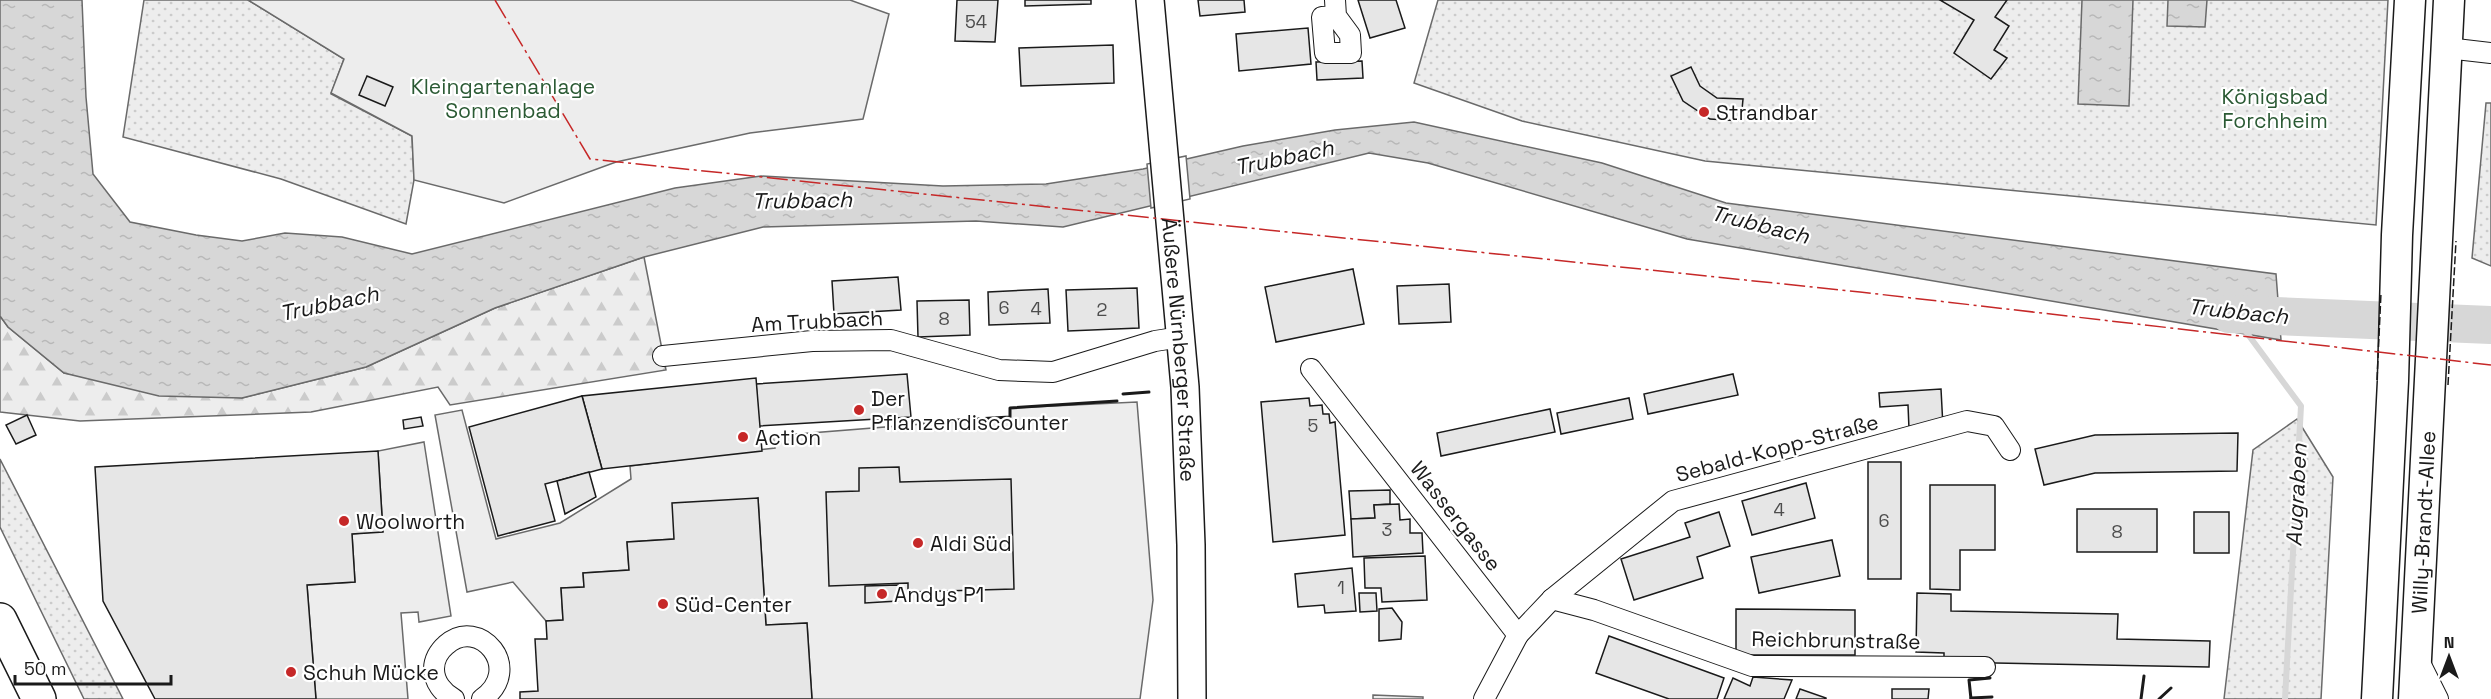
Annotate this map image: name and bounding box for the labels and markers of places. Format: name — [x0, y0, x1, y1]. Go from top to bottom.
place label: Strandbar — [1716, 99, 1818, 126]
marker: Strandbar — [1697, 105, 1711, 119]
place label: Der Pflanzendiscounter — [871, 385, 1069, 436]
marker: Der Pflanzendiscounter — [852, 403, 866, 417]
place label: Action — [755, 424, 821, 451]
marker: Action — [736, 430, 750, 444]
place label: Woolworth — [356, 508, 465, 535]
marker: Woolworth — [337, 514, 351, 528]
place label: Aldi Süd — [930, 530, 1012, 557]
marker: Aldi Süd — [911, 536, 925, 550]
place label: Andys P1 — [894, 581, 984, 608]
marker: Andys P1 — [875, 587, 889, 601]
place label: Süd-Center — [675, 591, 792, 618]
marker: Süd-Center — [656, 597, 670, 611]
place label: Schuh Mücke — [303, 659, 439, 686]
marker: Schuh Mücke — [284, 665, 298, 679]

